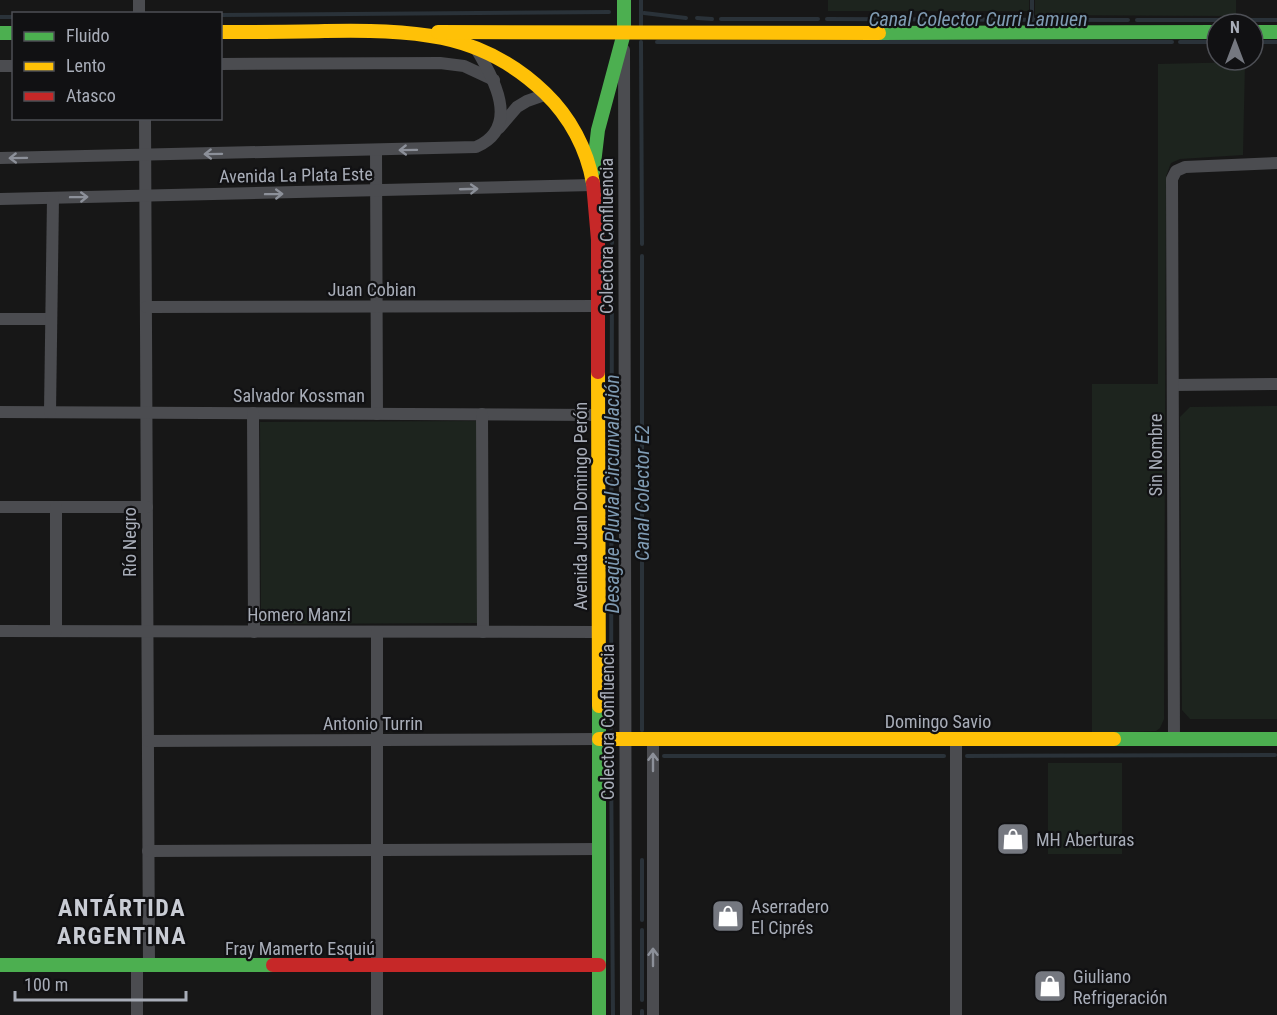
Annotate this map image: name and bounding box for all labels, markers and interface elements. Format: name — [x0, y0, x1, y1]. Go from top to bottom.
water label: Canal Colector Curri Lamuen — [868, 7, 1088, 31]
legend — [12, 12, 222, 120]
north arrow — [1205, 12, 1265, 72]
text: N — [1230, 18, 1240, 37]
text: Fluido — [66, 25, 110, 46]
text: Lento — [66, 55, 106, 76]
text: Atasco — [66, 85, 116, 106]
one-way arrow — [399, 144, 419, 155]
one-way arrow — [204, 148, 224, 160]
one-way arrow — [9, 152, 29, 164]
street label: Colectora Confluencia — [596, 158, 617, 314]
street label: Avenida La Plata Este — [219, 163, 373, 187]
one-way arrow — [459, 183, 479, 194]
one-way arrow — [264, 188, 284, 199]
one-way arrow — [69, 192, 89, 203]
street label: Juan Cobian — [328, 279, 416, 300]
water label: Desagüe Pluvial Circunvalación — [600, 374, 624, 614]
street label: Salvador Kossman — [233, 385, 365, 406]
street label: Avenida Juan Domingo Perón — [570, 402, 591, 610]
street label: Sin Nombre — [1145, 414, 1166, 496]
water label: Canal Colector E2 — [630, 424, 654, 561]
street label: Río Negro — [119, 507, 140, 577]
street label: Homero Manzi — [247, 604, 351, 625]
street label: Colectora Confluencia — [597, 644, 618, 800]
street label: Domingo Savio — [885, 711, 991, 732]
street label: Antonio Turrin — [323, 713, 423, 734]
one-way arrow — [647, 752, 659, 772]
shop icon: MH Aberturas — [995, 821, 1031, 857]
place label: MH Aberturas — [1036, 829, 1135, 850]
district label: ANTÁRTIDA ARGENTINA — [57, 894, 187, 950]
place label: Aserradero El Ciprés — [751, 896, 829, 938]
shop icon: Aserradero El Ciprés — [710, 898, 746, 934]
street label: Fray Mamerto Esquiú — [225, 938, 375, 959]
one-way arrow — [647, 947, 659, 967]
scale bar — [15, 964, 186, 1002]
place label: Giuliano Refrigeración — [1073, 966, 1168, 1008]
shop icon: Giuliano Refrigeración — [1032, 968, 1068, 1004]
text: 100 m — [24, 974, 68, 995]

